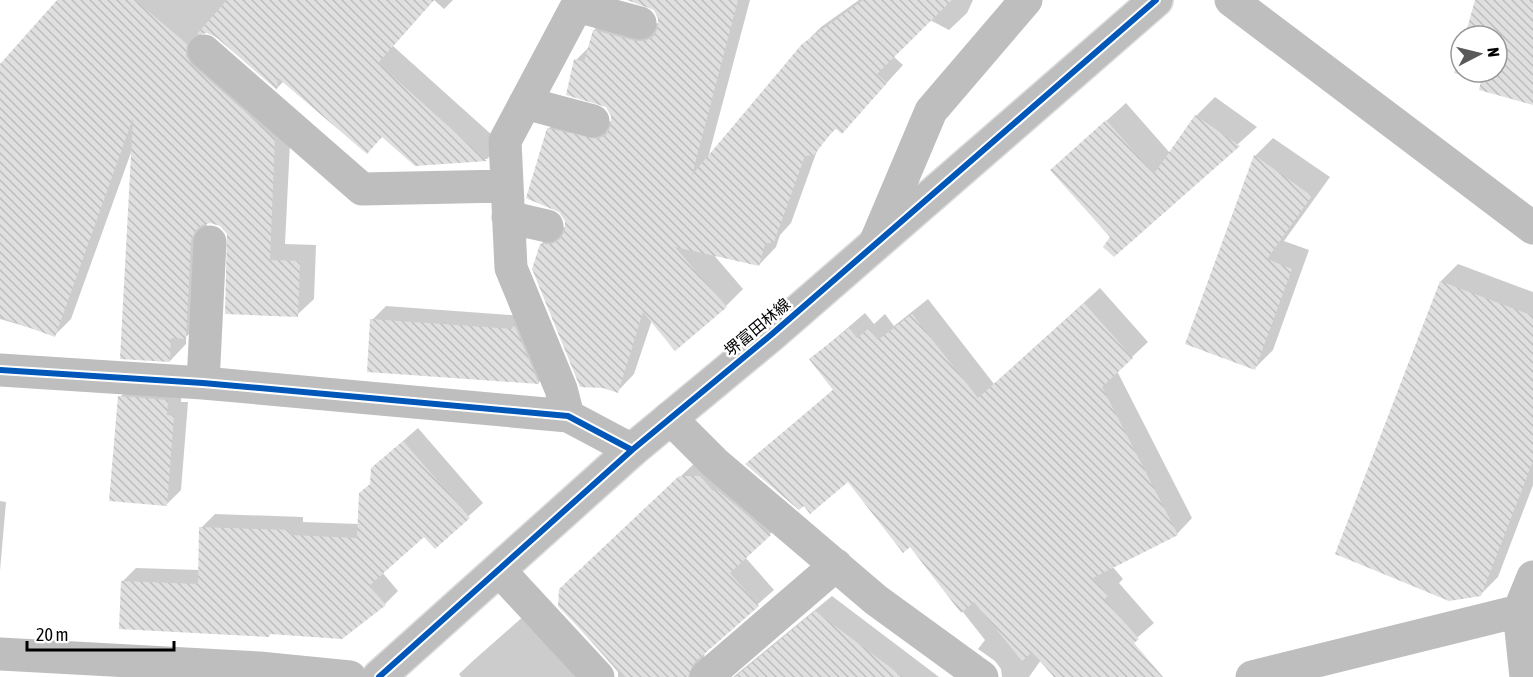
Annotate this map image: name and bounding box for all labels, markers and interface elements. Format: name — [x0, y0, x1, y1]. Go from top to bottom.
north arrow — [1449, 24, 1509, 84]
text: N — [1484, 46, 1503, 58]
street label: 堺富田林線 — [721, 294, 793, 360]
scale bar — [27, 614, 174, 652]
text: 20 m — [36, 624, 68, 645]

